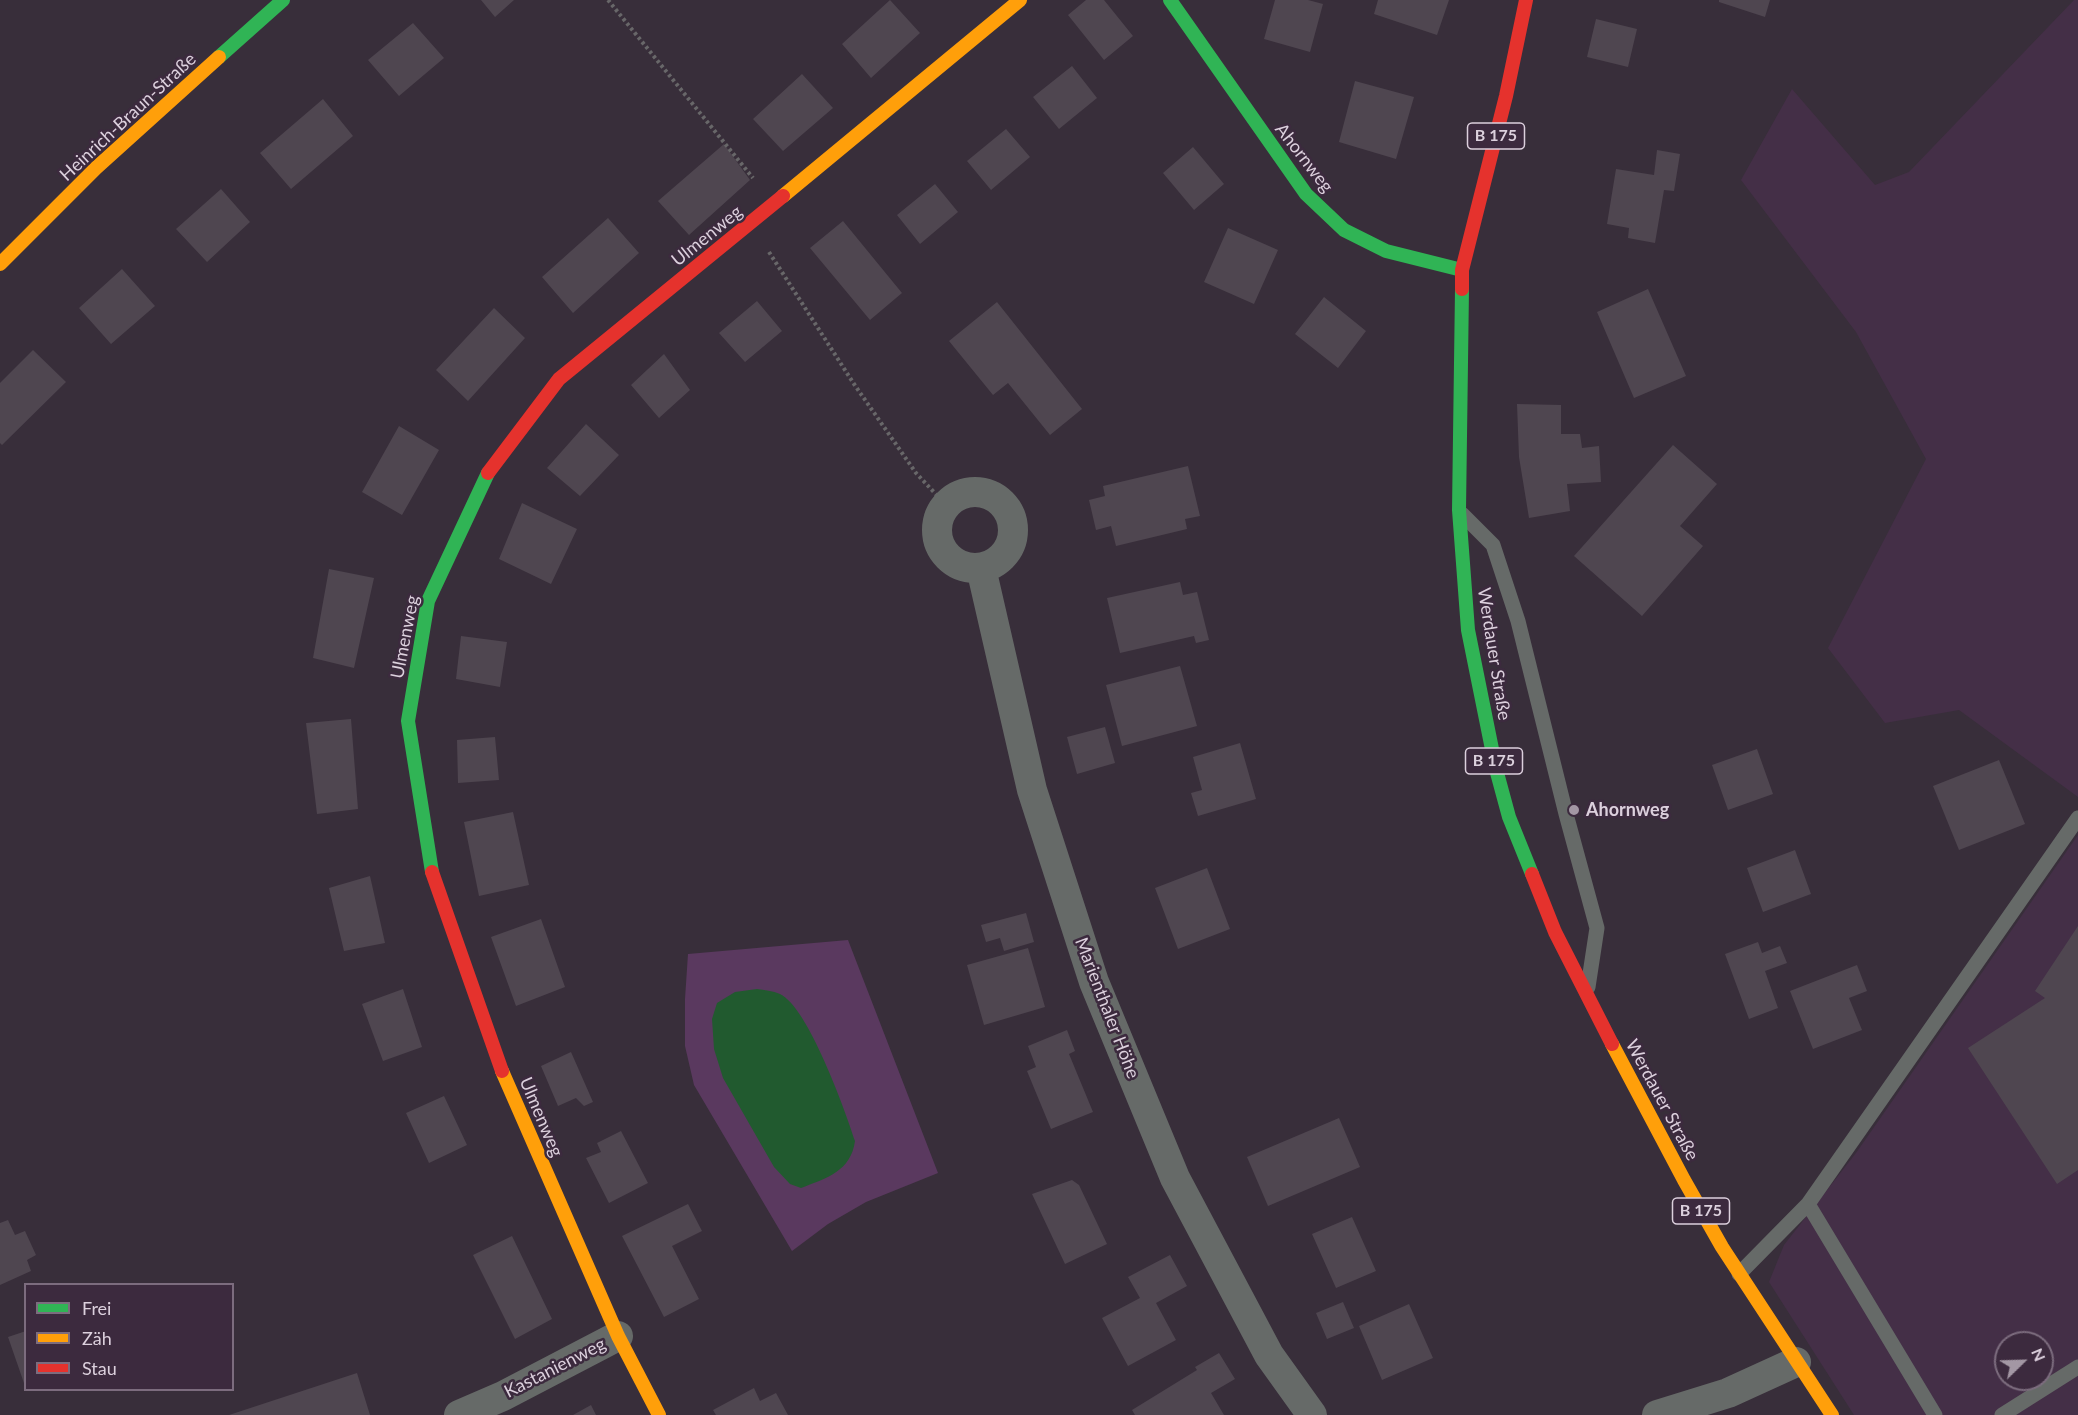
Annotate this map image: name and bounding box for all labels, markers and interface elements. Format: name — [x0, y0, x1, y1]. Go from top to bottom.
street label: Heinrich-Braun-Straße — [55, 48, 201, 186]
street label: Ahornweg — [1270, 119, 1338, 197]
road number: B 175 — [1468, 123, 1524, 149]
street label: Ulmenweg — [667, 201, 747, 271]
street label: Werdauer Straße — [1473, 586, 1515, 722]
street label: Ulmenweg — [386, 593, 424, 681]
road number: B 175 — [1466, 748, 1522, 774]
place label: Ahornweg — [1586, 799, 1669, 821]
marker: Ahornweg — [1567, 803, 1581, 817]
street label: Marienthaler Höhe — [1070, 934, 1144, 1082]
street label: Werdauer Straße — [1621, 1036, 1703, 1164]
street label: Ulmenweg — [515, 1074, 567, 1160]
road number: B 175 — [1672, 1198, 1730, 1224]
legend — [24, 1283, 234, 1391]
text: Frei — [82, 1297, 111, 1319]
text: Zäh — [82, 1327, 112, 1349]
north arrow — [1994, 1331, 2054, 1391]
street label: Kastanienweg — [501, 1333, 609, 1403]
text: N — [2028, 1345, 2050, 1364]
text: Stau — [82, 1357, 117, 1379]

